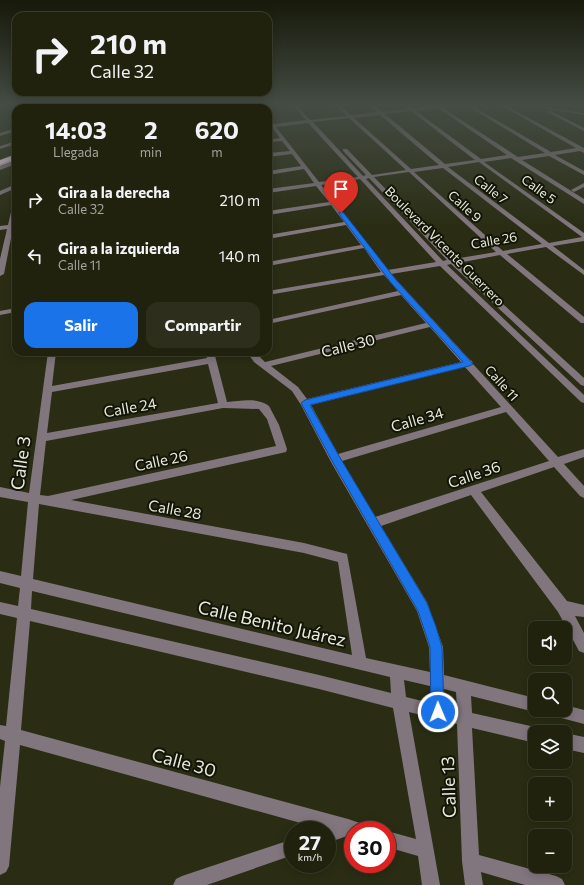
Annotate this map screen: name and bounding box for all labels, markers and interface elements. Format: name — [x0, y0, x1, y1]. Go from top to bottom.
text: 210 m — [90, 26, 167, 60]
icon: right — [24, 28, 76, 80]
text: Calle 32 — [90, 60, 154, 82]
text: 14:03 — [45, 115, 107, 144]
text: 2 — [144, 115, 158, 144]
text: 620 — [195, 115, 239, 144]
text: Llegada — [53, 144, 99, 160]
text: min — [140, 144, 162, 160]
text: m — [211, 144, 223, 160]
street label: Calle 7 — [471, 171, 511, 207]
street label: Calle 5 — [518, 171, 560, 207]
pin — [324, 172, 358, 213]
icon: arrive — [330, 178, 352, 200]
text: Gira a la derecha — [58, 183, 170, 201]
street label: Boulevard Vicente Guerrero — [382, 183, 508, 309]
street label: Calle 9 — [445, 187, 485, 225]
icon: right — [24, 189, 46, 211]
text: 210 m — [220, 191, 260, 209]
text: Calle 32 — [58, 201, 104, 217]
street label: Calle 26 — [470, 228, 518, 252]
text: Gira a la izquierda — [58, 239, 180, 257]
icon: left — [24, 245, 46, 267]
text: 140 m — [219, 247, 260, 265]
text: Calle 11 — [58, 257, 101, 273]
button: Salir — [24, 302, 138, 348]
button: Compartir — [146, 302, 260, 348]
street label: Calle 30 — [319, 330, 377, 360]
street label: Calle 11 — [482, 362, 522, 404]
street label: Calle 24 — [102, 393, 158, 421]
street label: Calle 34 — [389, 403, 445, 435]
street label: Calle 3 — [5, 435, 35, 491]
street label: Calle 26 — [133, 446, 189, 474]
street label: Calle 36 — [445, 457, 503, 491]
street label: Calle 28 — [147, 495, 203, 523]
street label: Calle Benito Juárez — [196, 595, 348, 651]
map controls — [528, 621, 572, 873]
button: sound — [528, 621, 572, 665]
button: search — [528, 673, 572, 717]
position arrow — [417, 691, 459, 733]
button: layers — [528, 725, 572, 769]
street label: Calle 30 — [149, 743, 219, 781]
street label: Calle 13 — [436, 756, 460, 818]
button: + — [528, 777, 572, 821]
speed limit sign: 30 — [344, 821, 396, 873]
button: − — [528, 829, 572, 873]
text: 27 — [299, 830, 321, 854]
text: km/h — [298, 851, 322, 863]

